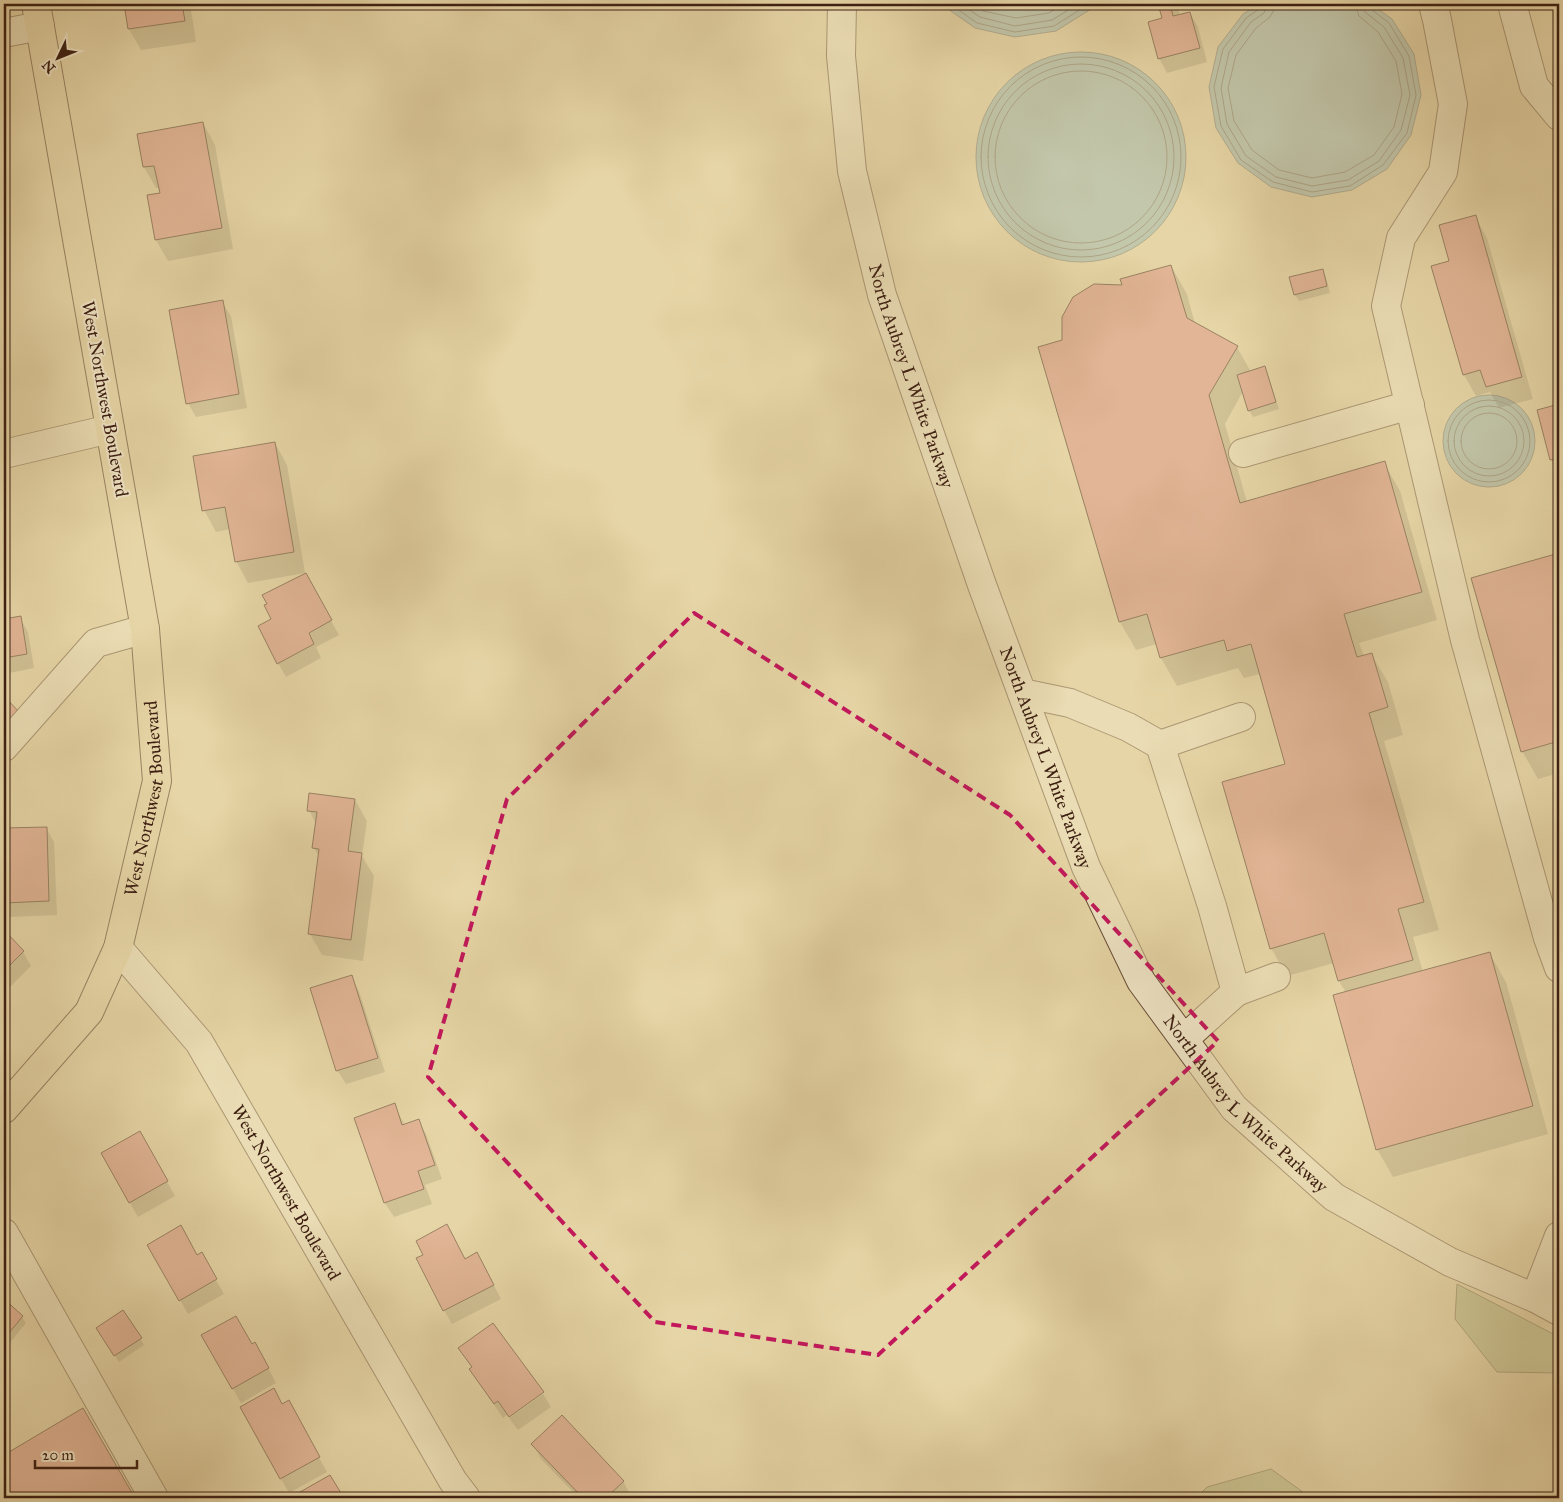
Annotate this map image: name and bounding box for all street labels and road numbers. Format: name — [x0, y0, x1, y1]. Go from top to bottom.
street label: North Aubrey L White Parkway — [864, 262, 959, 491]
street label: West Northwest Boulevard — [77, 299, 133, 499]
street label: North Aubrey L White Parkway — [995, 644, 1097, 872]
street label: West Northwest Boulevard — [119, 700, 168, 898]
street label: North Aubrey L White Parkway — [1158, 1010, 1333, 1198]
street label: West Northwest Boulevard — [227, 1101, 345, 1284]

